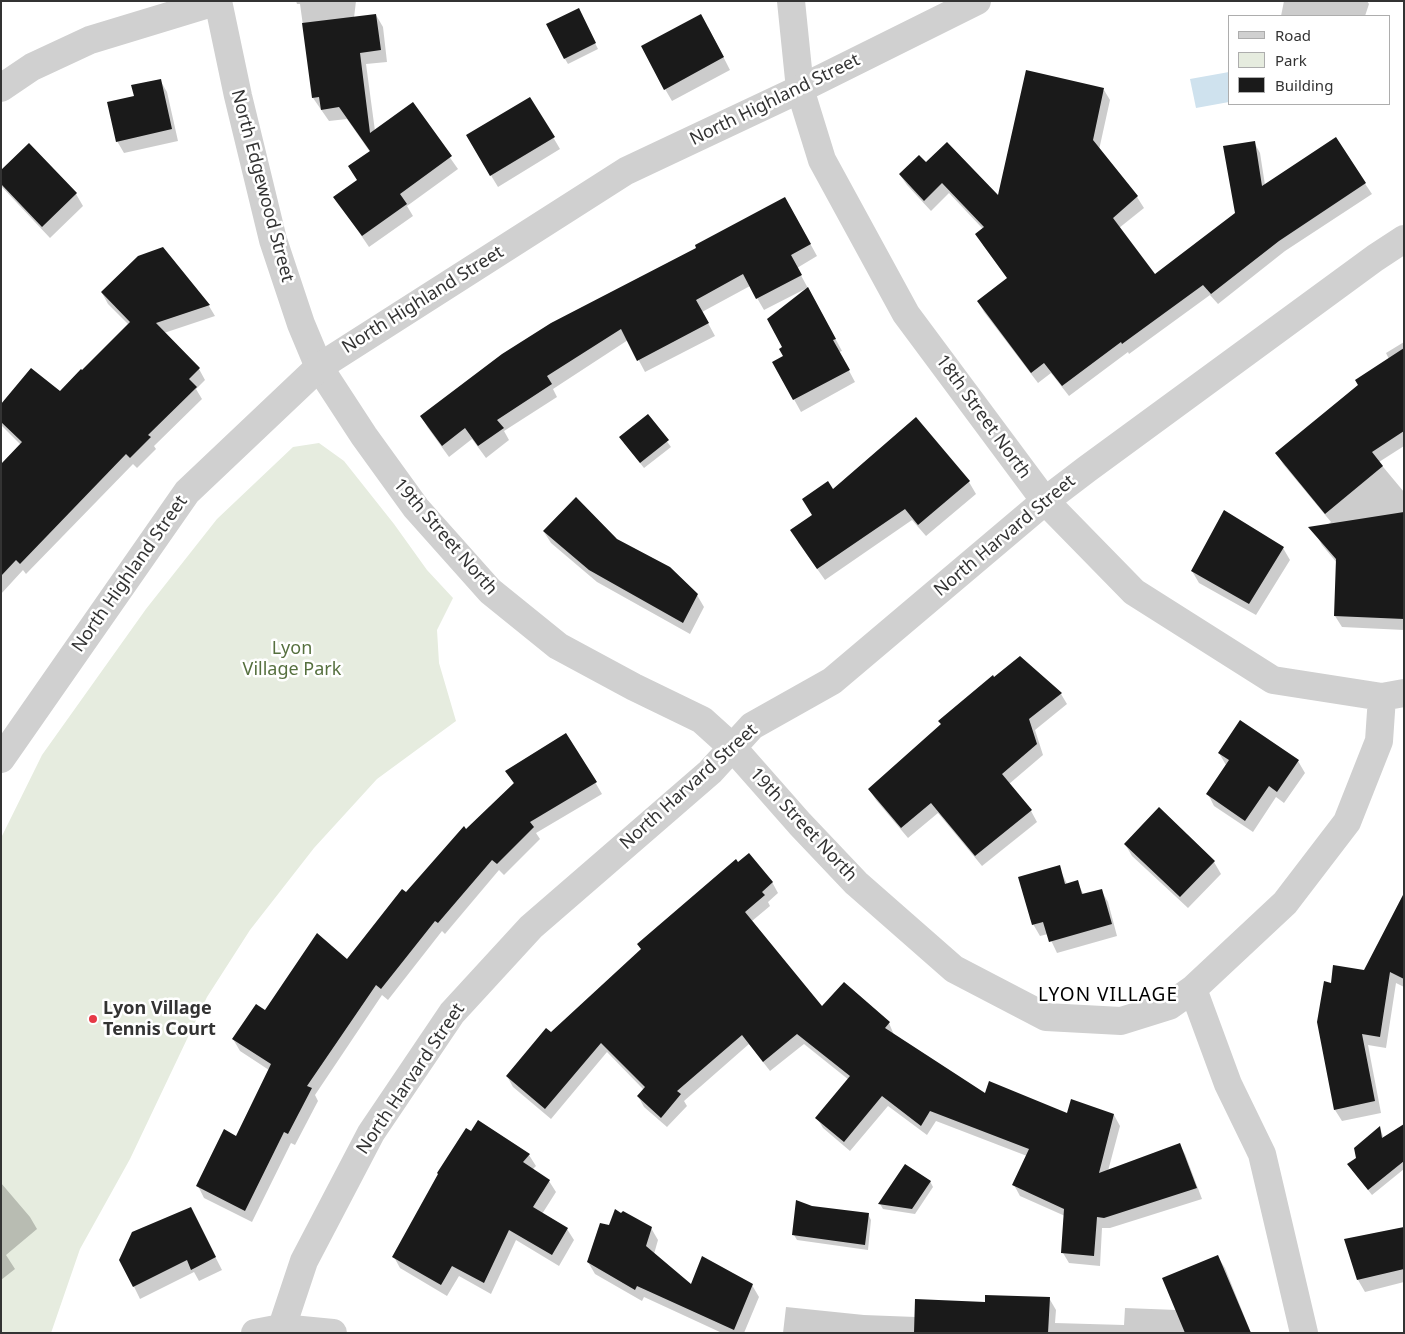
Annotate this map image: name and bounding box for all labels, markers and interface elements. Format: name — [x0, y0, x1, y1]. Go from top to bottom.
legend — [1228, 15, 1390, 105]
text: Road — [1275, 25, 1311, 45]
street label: North Highland Street — [687, 49, 863, 151]
text: Park — [1275, 50, 1307, 70]
text: Building — [1275, 75, 1333, 95]
street label: North Edgewood Street — [226, 87, 298, 285]
street label: North Highland Street — [338, 241, 508, 359]
street label: 18th Street North — [931, 351, 1035, 483]
street label: North Harvard Street — [930, 471, 1080, 601]
street label: 19th Street North — [388, 474, 502, 600]
street label: North Highland Street — [68, 491, 192, 657]
park label: Lyon Village Park — [243, 638, 341, 681]
street label: North Harvard Street — [616, 720, 762, 854]
street label: 19th Street North — [745, 764, 861, 886]
district label: LYON VILLAGE — [1037, 985, 1179, 1007]
place label: Lyon Village Tennis Court — [103, 998, 216, 1040]
street label: North Harvard Street — [352, 999, 470, 1159]
marker: Lyon Village Tennis Court — [87, 1013, 99, 1025]

